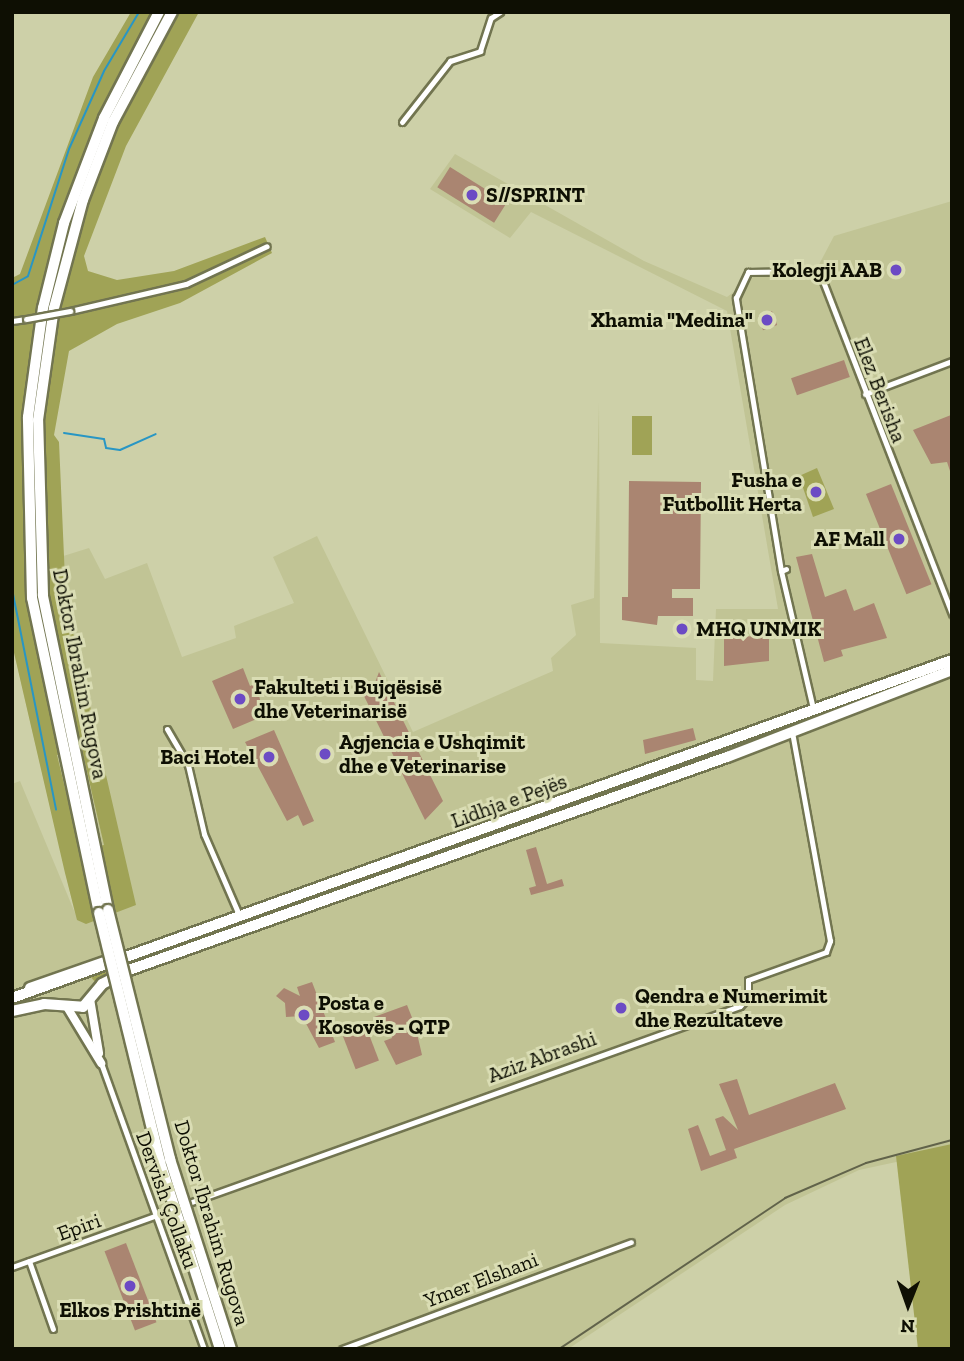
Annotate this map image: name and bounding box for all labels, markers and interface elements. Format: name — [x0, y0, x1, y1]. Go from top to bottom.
place label: S//SPRINT — [486, 182, 585, 208]
marker: S//SPRINT — [464, 187, 480, 203]
place label: Kolegji AAB — [771, 257, 882, 283]
marker: Kolegji AAB — [888, 262, 904, 278]
place label: Xhamia "Medina" — [591, 307, 753, 333]
marker: Xhamia "Medina" — [759, 312, 775, 328]
street label: Elez Berisha — [848, 334, 912, 446]
place label: Fusha e Futbollit Herta — [662, 467, 802, 517]
marker: Fusha e Futbollit Herta — [808, 484, 824, 500]
place label: AF Mall — [813, 526, 885, 552]
marker: AF Mall — [891, 531, 907, 547]
street label: Doktor Ibrahim Rugova — [47, 567, 113, 781]
place label: MHQ UNMIK — [696, 616, 821, 642]
marker: MHQ UNMIK — [674, 621, 690, 637]
place label: Fakulteti i Bujqësisë dhe Veterinarisë — [254, 674, 442, 724]
marker: Fakulteti i Bujqësisë dhe Veterinarisë — [232, 691, 248, 707]
place label: Agjencia e Ushqimit dhe e Veterinarise — [339, 729, 525, 779]
place label: Baci Hotel — [160, 744, 255, 770]
marker: Agjencia e Ushqimit dhe e Veterinarise — [317, 746, 333, 762]
marker: Baci Hotel — [261, 749, 277, 765]
street label: Lidhja e Pejës — [448, 768, 570, 834]
place label: Qendra e Numerimit dhe Rezultateve — [635, 983, 827, 1033]
place label: Posta e Kosovës - QTP — [318, 990, 450, 1040]
marker: Qendra e Numerimit dhe Rezultateve — [613, 1000, 629, 1016]
marker: Posta e Kosovës - QTP — [296, 1007, 312, 1023]
street label: Aziz Abrashi — [484, 1026, 600, 1088]
street label: Doktor Ibrahim Rugova — [169, 1117, 255, 1329]
street label: Dervish Çollaku — [131, 1128, 203, 1272]
street label: Epiri — [54, 1208, 104, 1246]
street label: Ymer Elshani — [420, 1247, 542, 1313]
north arrow — [873, 1270, 943, 1340]
marker: Elkos Prishtinë — [122, 1278, 138, 1294]
place label: Elkos Prishtinë — [59, 1297, 201, 1323]
text: N — [900, 1315, 915, 1338]

